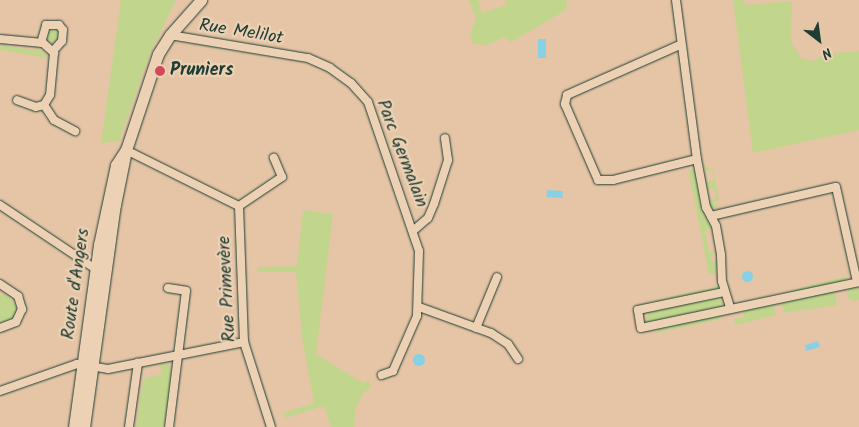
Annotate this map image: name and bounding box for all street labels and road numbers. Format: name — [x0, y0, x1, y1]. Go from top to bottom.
street label: Rue Melilot — [197, 16, 285, 50]
street label: Parc Germalain — [370, 97, 432, 211]
street label: Route d'Angers — [59, 227, 95, 341]
street label: Rue Primevère — [214, 235, 242, 343]

